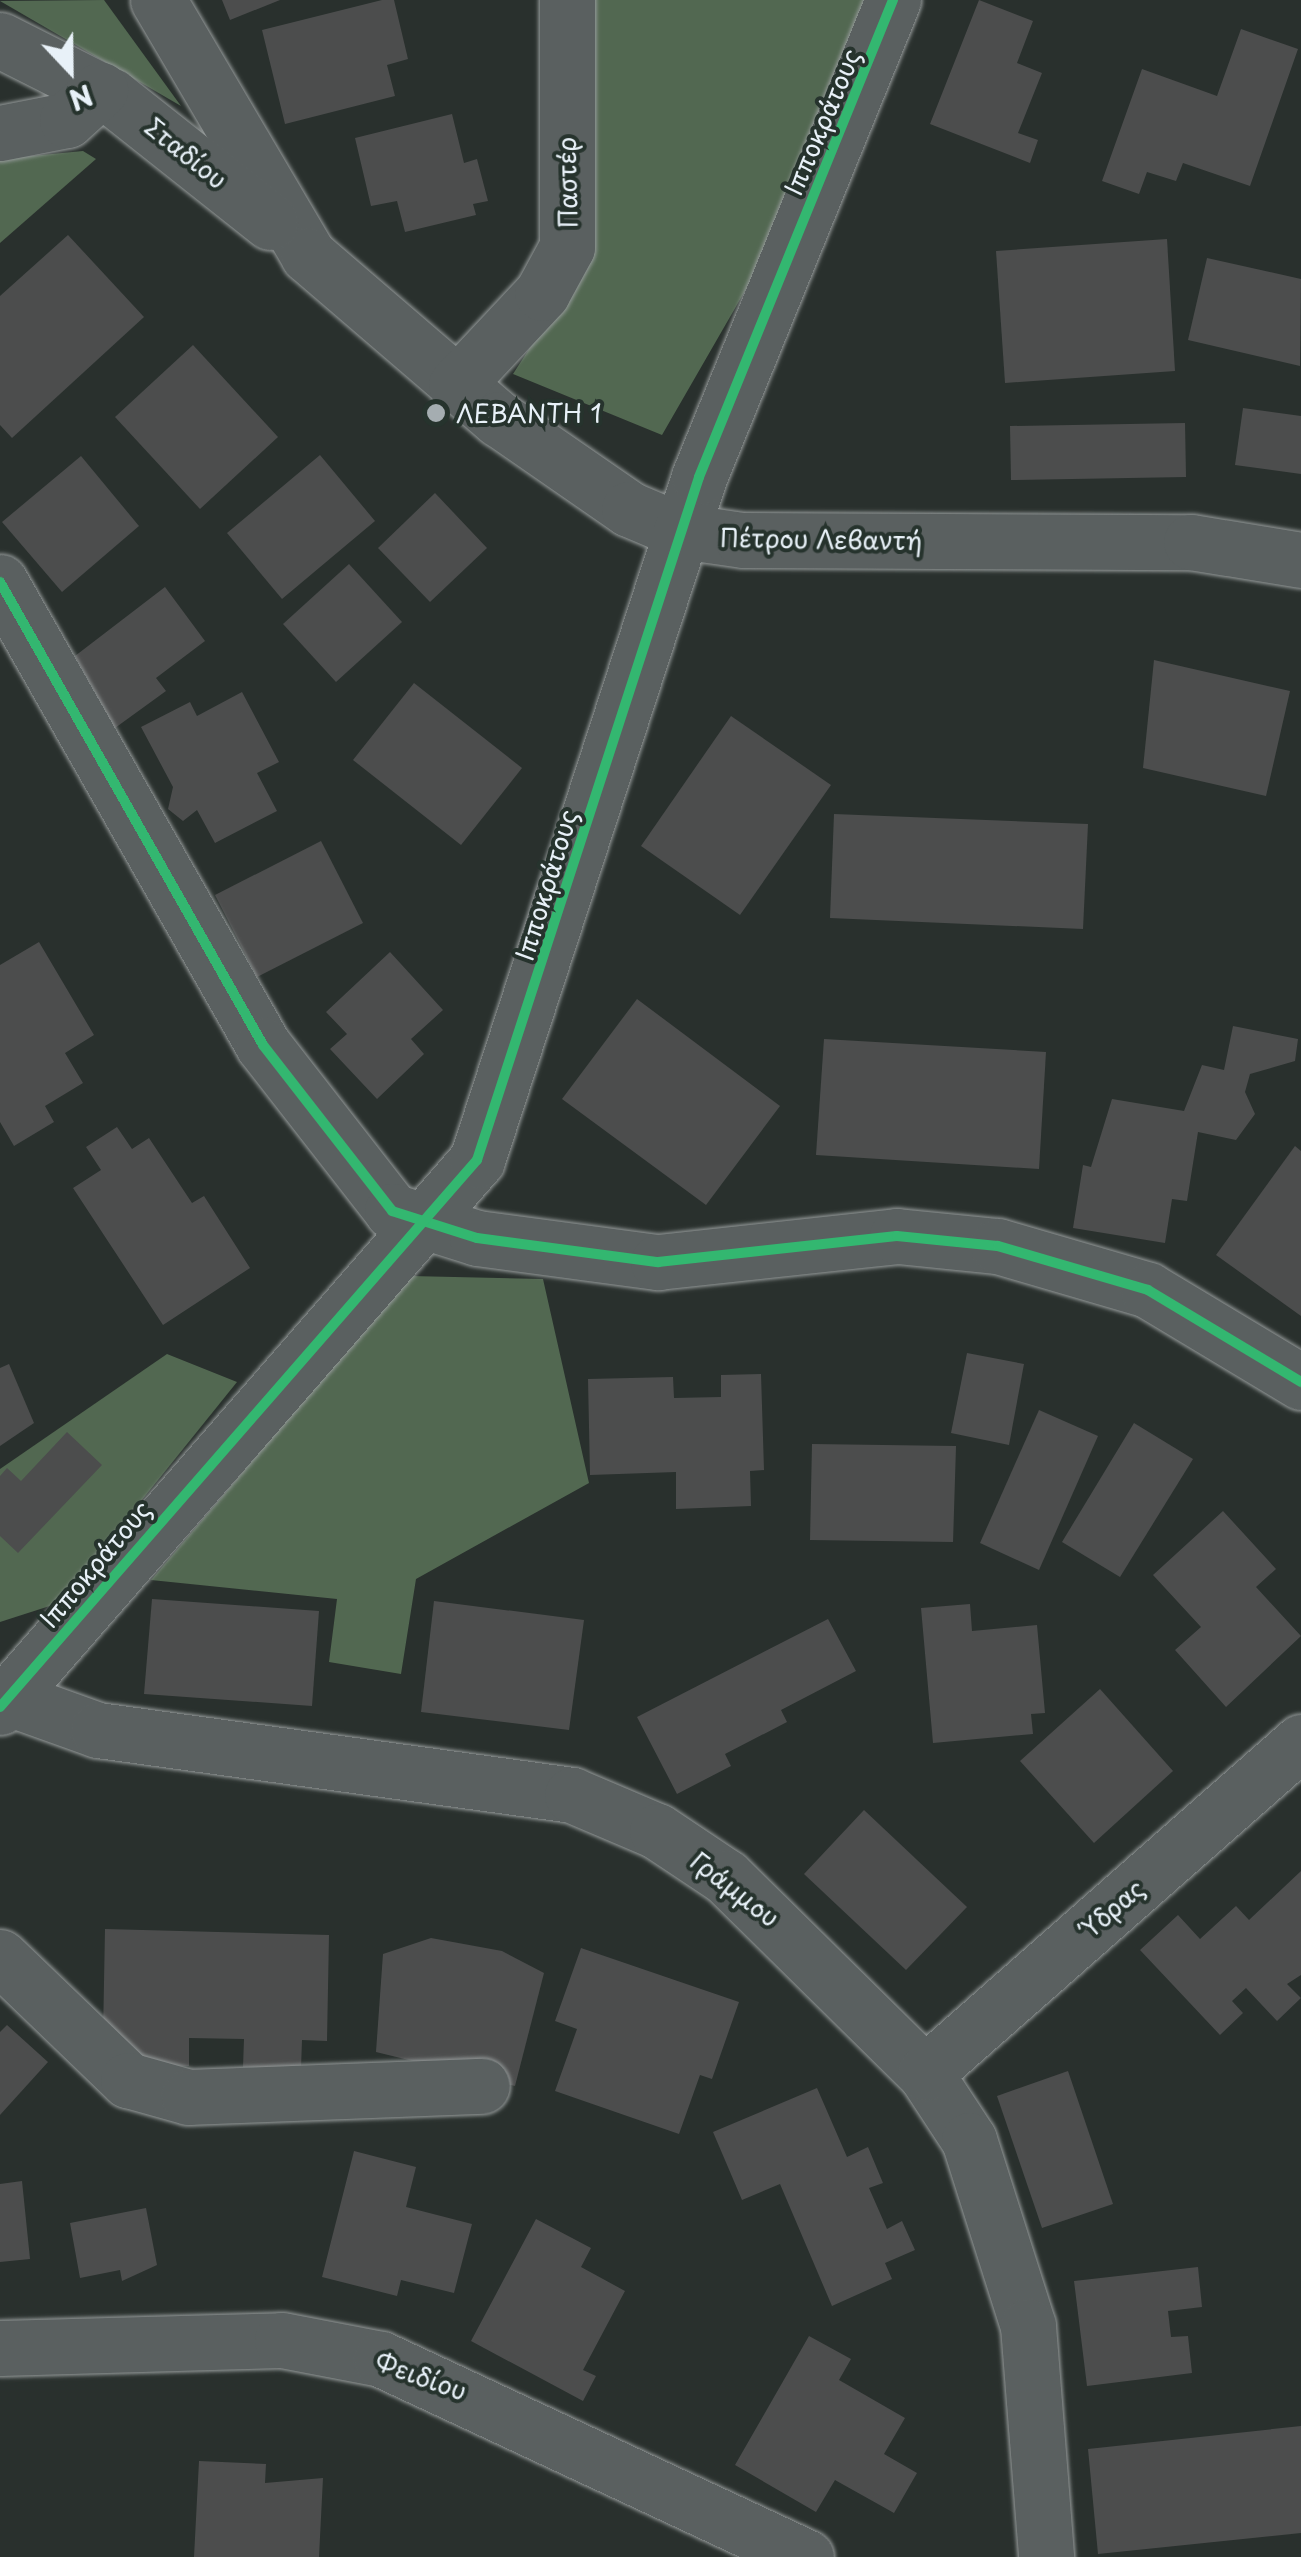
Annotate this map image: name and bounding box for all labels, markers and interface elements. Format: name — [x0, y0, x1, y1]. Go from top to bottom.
north arrow — [20, 20, 120, 120]
street label: Ιπποκράτους — [778, 44, 866, 200]
text: N — [63, 74, 100, 122]
street label: Σταδίου — [139, 111, 233, 195]
street label: Παστέρ — [551, 137, 583, 229]
place label: ΛΕΒΑΝΤΗ 1 — [456, 398, 601, 428]
marker: ΛΕΒΑΝΤΗ 1 — [425, 402, 447, 424]
street label: Πέτρου Λεβαντή — [720, 522, 922, 556]
street label: Ιπποκράτους — [509, 806, 583, 964]
street label: Ιπποκράτους — [33, 1495, 157, 1633]
street label: Γράμμου — [685, 1845, 785, 1933]
street label: Ύδρας — [1076, 1873, 1150, 1943]
street label: Φειδίου — [371, 2346, 471, 2406]

